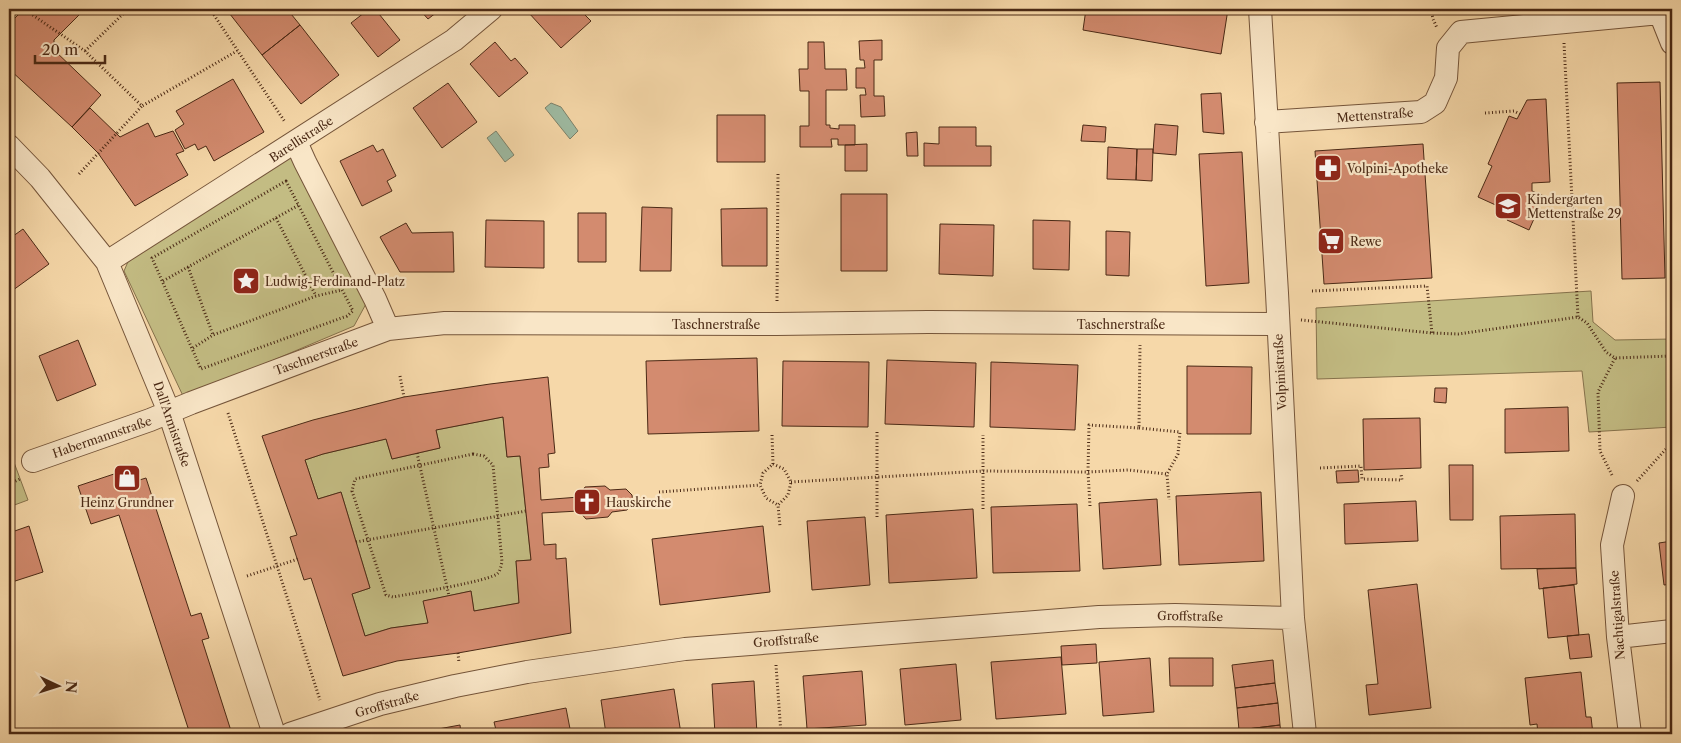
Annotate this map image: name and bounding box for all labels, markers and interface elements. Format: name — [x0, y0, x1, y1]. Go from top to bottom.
scale bar — [35, 32, 105, 64]
text: 20 m — [42, 40, 78, 59]
street label: Mettenstraße — [1336, 105, 1414, 125]
street label: Barellistraße — [266, 113, 336, 165]
pharmacy icon: Volpini-Apotheke — [1313, 153, 1343, 183]
place label: Volpini-Apotheke — [1346, 161, 1449, 176]
school or university icon: Kindergarten Mettenstraße 29 — [1493, 191, 1523, 221]
place label: Kindergarten Mettenstraße 29 — [1527, 192, 1621, 221]
supermarket icon: Rewe — [1316, 226, 1346, 256]
place label: Rewe — [1350, 234, 1382, 249]
place icon: Ludwig-Ferdinand-Platz — [231, 266, 261, 296]
place label: Ludwig-Ferdinand-Platz — [265, 274, 405, 289]
street label: Taschnerstraße — [672, 317, 760, 332]
street label: Taschnerstraße — [1077, 317, 1165, 332]
street label: Volpinistraße — [1270, 333, 1290, 412]
street label: Taschnerstraße — [272, 334, 360, 378]
street label: Dall'Armistraße — [150, 379, 194, 469]
street label: Habermannstraße — [50, 413, 154, 461]
shop icon: Heinz Grundner — [112, 463, 142, 493]
church icon: Hauskirche — [572, 487, 602, 517]
place label: Heinz Grundner — [80, 495, 174, 510]
place label: Hauskirche — [606, 495, 671, 510]
street label: Nachtigalstraße — [1606, 570, 1628, 660]
street label: Groffstraße — [1157, 608, 1223, 624]
street label: Groffstraße — [753, 630, 820, 650]
north arrow — [32, 660, 82, 710]
text: N — [62, 680, 80, 694]
street label: Groffstraße — [353, 688, 421, 720]

